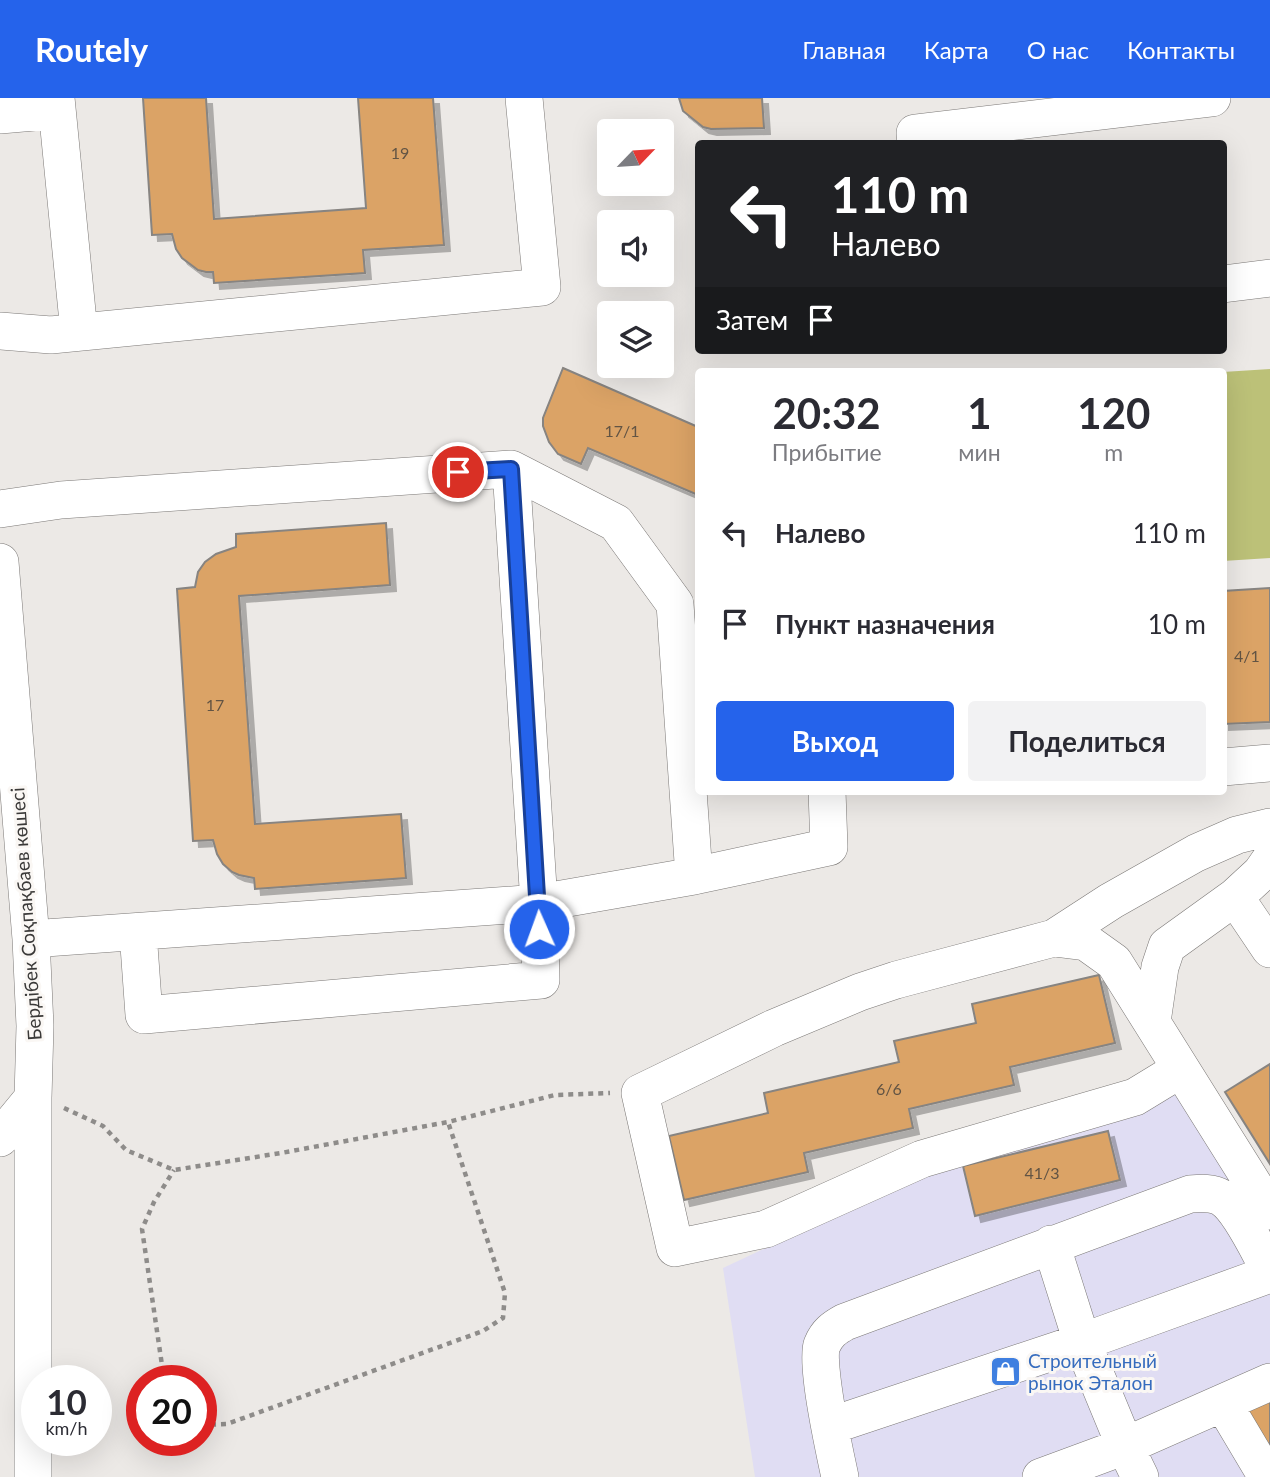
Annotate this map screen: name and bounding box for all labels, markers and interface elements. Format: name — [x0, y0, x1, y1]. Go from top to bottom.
text: Routely — [35, 29, 148, 69]
text: Главная — [802, 35, 886, 64]
text: Карта — [924, 35, 989, 64]
text: О нас — [1027, 35, 1089, 64]
text: Контакты — [1127, 35, 1235, 64]
north arrow — [597, 119, 674, 196]
map controls — [597, 119, 674, 378]
house number: 19 — [391, 143, 409, 162]
text: 110 m — [831, 165, 969, 223]
icon: left — [716, 168, 807, 259]
button: sound — [597, 210, 674, 287]
text: Налево — [831, 224, 941, 263]
button: layers — [597, 301, 674, 378]
icon: arrive — [802, 301, 840, 339]
text: Затем — [716, 304, 788, 336]
text: 20:32 — [772, 388, 881, 438]
text: 1 — [967, 388, 992, 438]
text: 120 — [1077, 388, 1150, 438]
house number: 17/1 — [604, 421, 640, 440]
text: Прибытие — [772, 438, 882, 466]
text: мин — [958, 438, 1001, 466]
text: m — [1104, 438, 1123, 466]
pin — [428, 442, 488, 502]
icon: arrive — [439, 453, 477, 491]
icon: left — [716, 514, 754, 552]
text: Налево — [775, 517, 865, 549]
text: 110 m — [1133, 517, 1206, 549]
icon: arrive — [716, 605, 754, 643]
text: Пункт назначения — [775, 608, 995, 640]
text: 10 m — [1148, 608, 1206, 640]
house number: 4/1 — [1234, 646, 1260, 665]
house number: 17 — [206, 695, 224, 714]
button: Выход — [716, 701, 954, 781]
button: Поделиться — [968, 701, 1206, 781]
street label: Бердібек Соқпақбаев көшесі — [5, 787, 46, 1041]
position arrow — [502, 892, 576, 966]
house number: 6/6 — [876, 1079, 902, 1098]
house number: 41/3 — [1024, 1163, 1060, 1182]
place label: Строительный рынок Эталон — [1028, 1349, 1157, 1394]
shop icon: Строительный рынок Эталон — [988, 1355, 1022, 1389]
speed limit sign: 20 — [126, 1365, 217, 1456]
text: 10 — [46, 1380, 87, 1422]
text: km/h — [45, 1417, 88, 1439]

